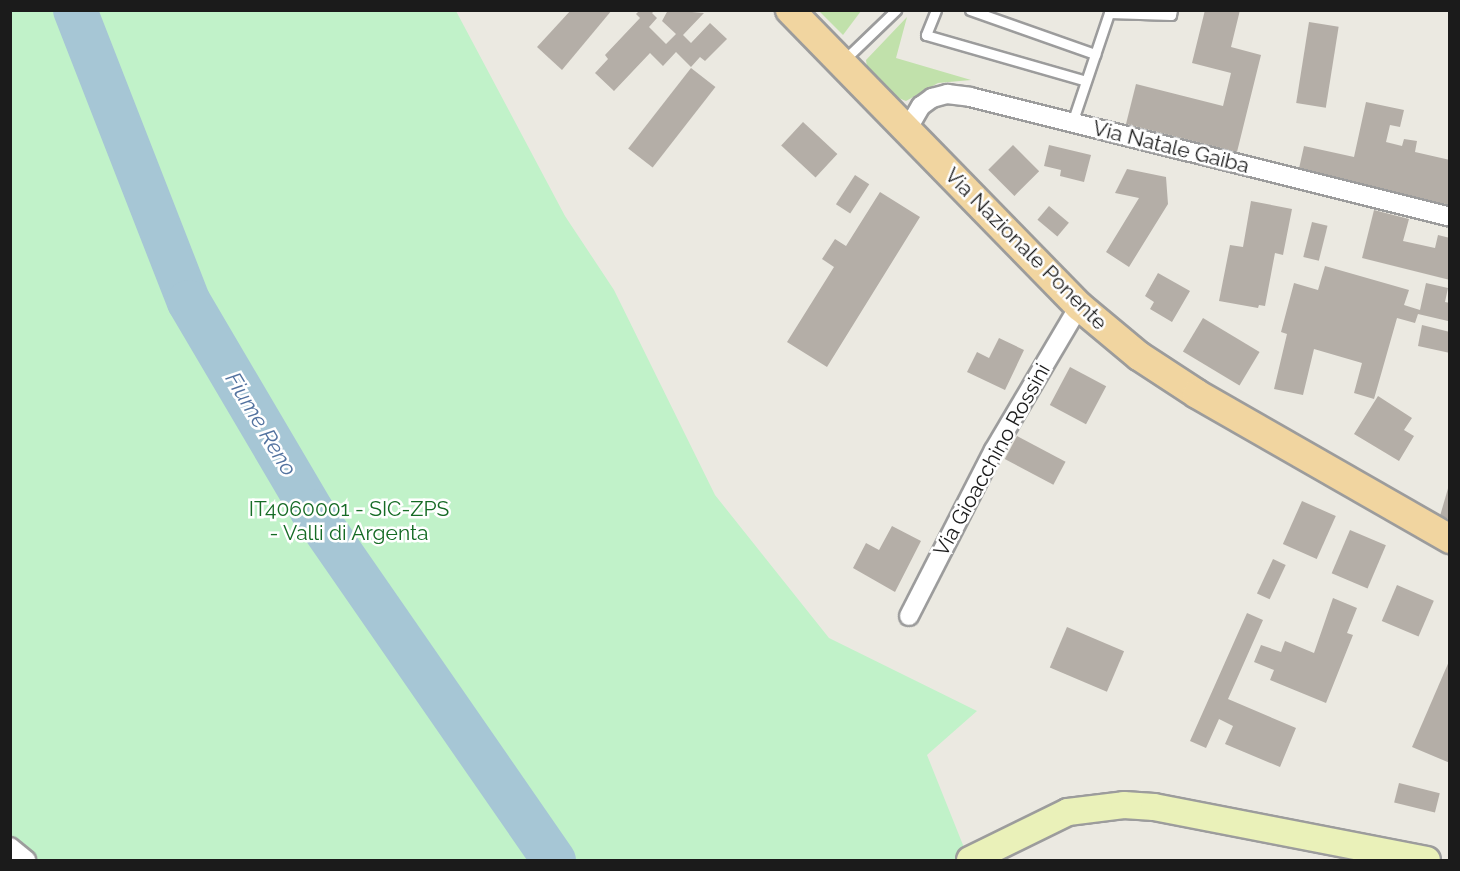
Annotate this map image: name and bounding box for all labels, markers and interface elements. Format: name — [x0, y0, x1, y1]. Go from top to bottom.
street label: Via Natale Gaiba — [1090, 115, 1252, 179]
street label: Via Nazionale Ponente — [940, 163, 1112, 335]
street label: Via Gioacchino Rossini — [928, 359, 1056, 561]
water label: Fiume Reno — [220, 367, 302, 481]
park label: IT4060001 - SIC-ZPS - Valli di Argenta — [249, 496, 449, 546]

